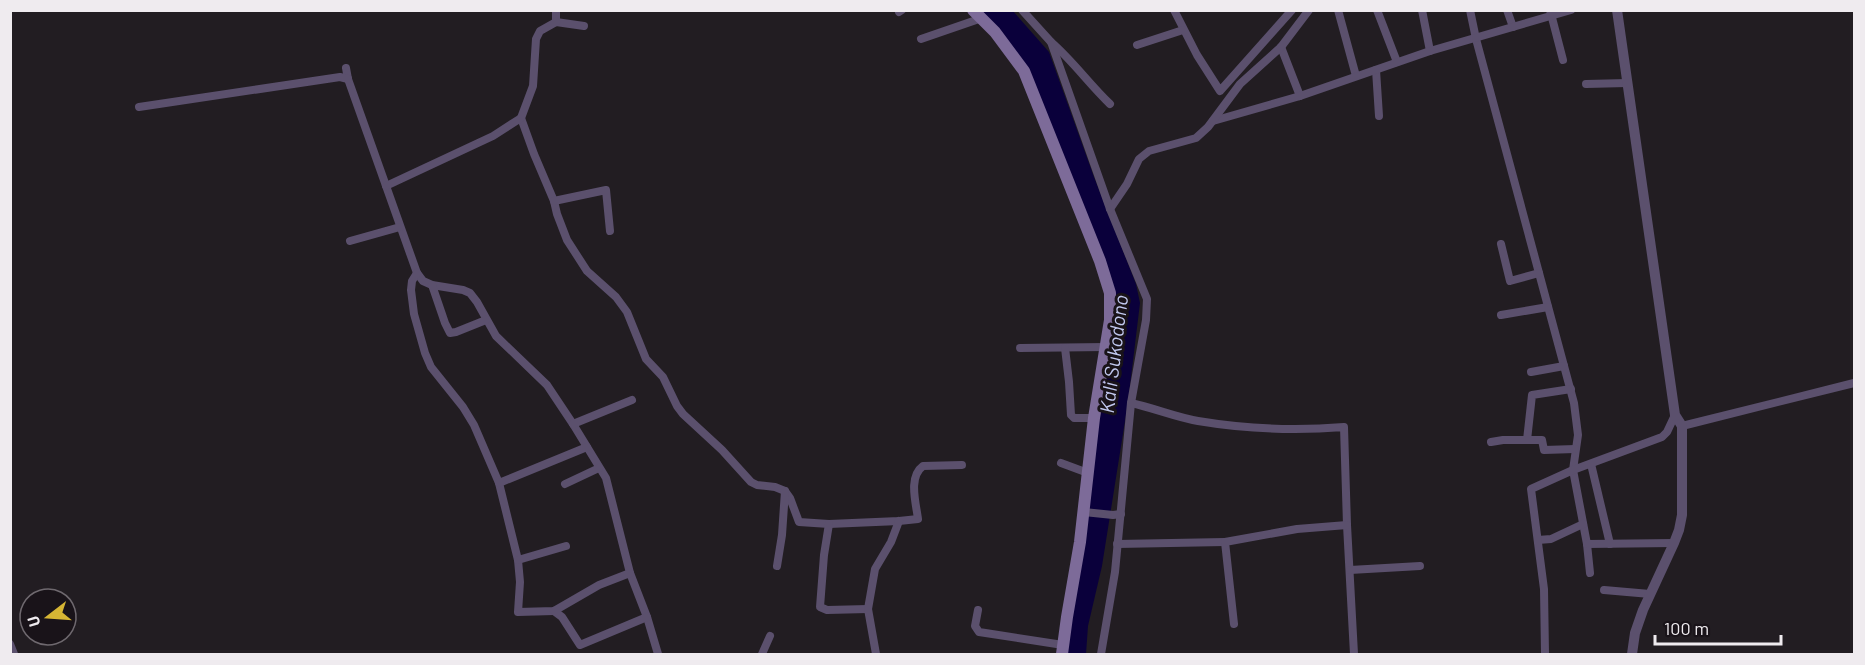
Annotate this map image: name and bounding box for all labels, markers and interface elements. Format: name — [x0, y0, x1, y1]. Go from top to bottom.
water label: Kali Sukodono — [1094, 293, 1132, 415]
north arrow — [18, 587, 78, 647]
scale bar — [1655, 608, 1781, 646]
text: U — [23, 614, 44, 629]
text: 100 m — [1664, 617, 1709, 639]

